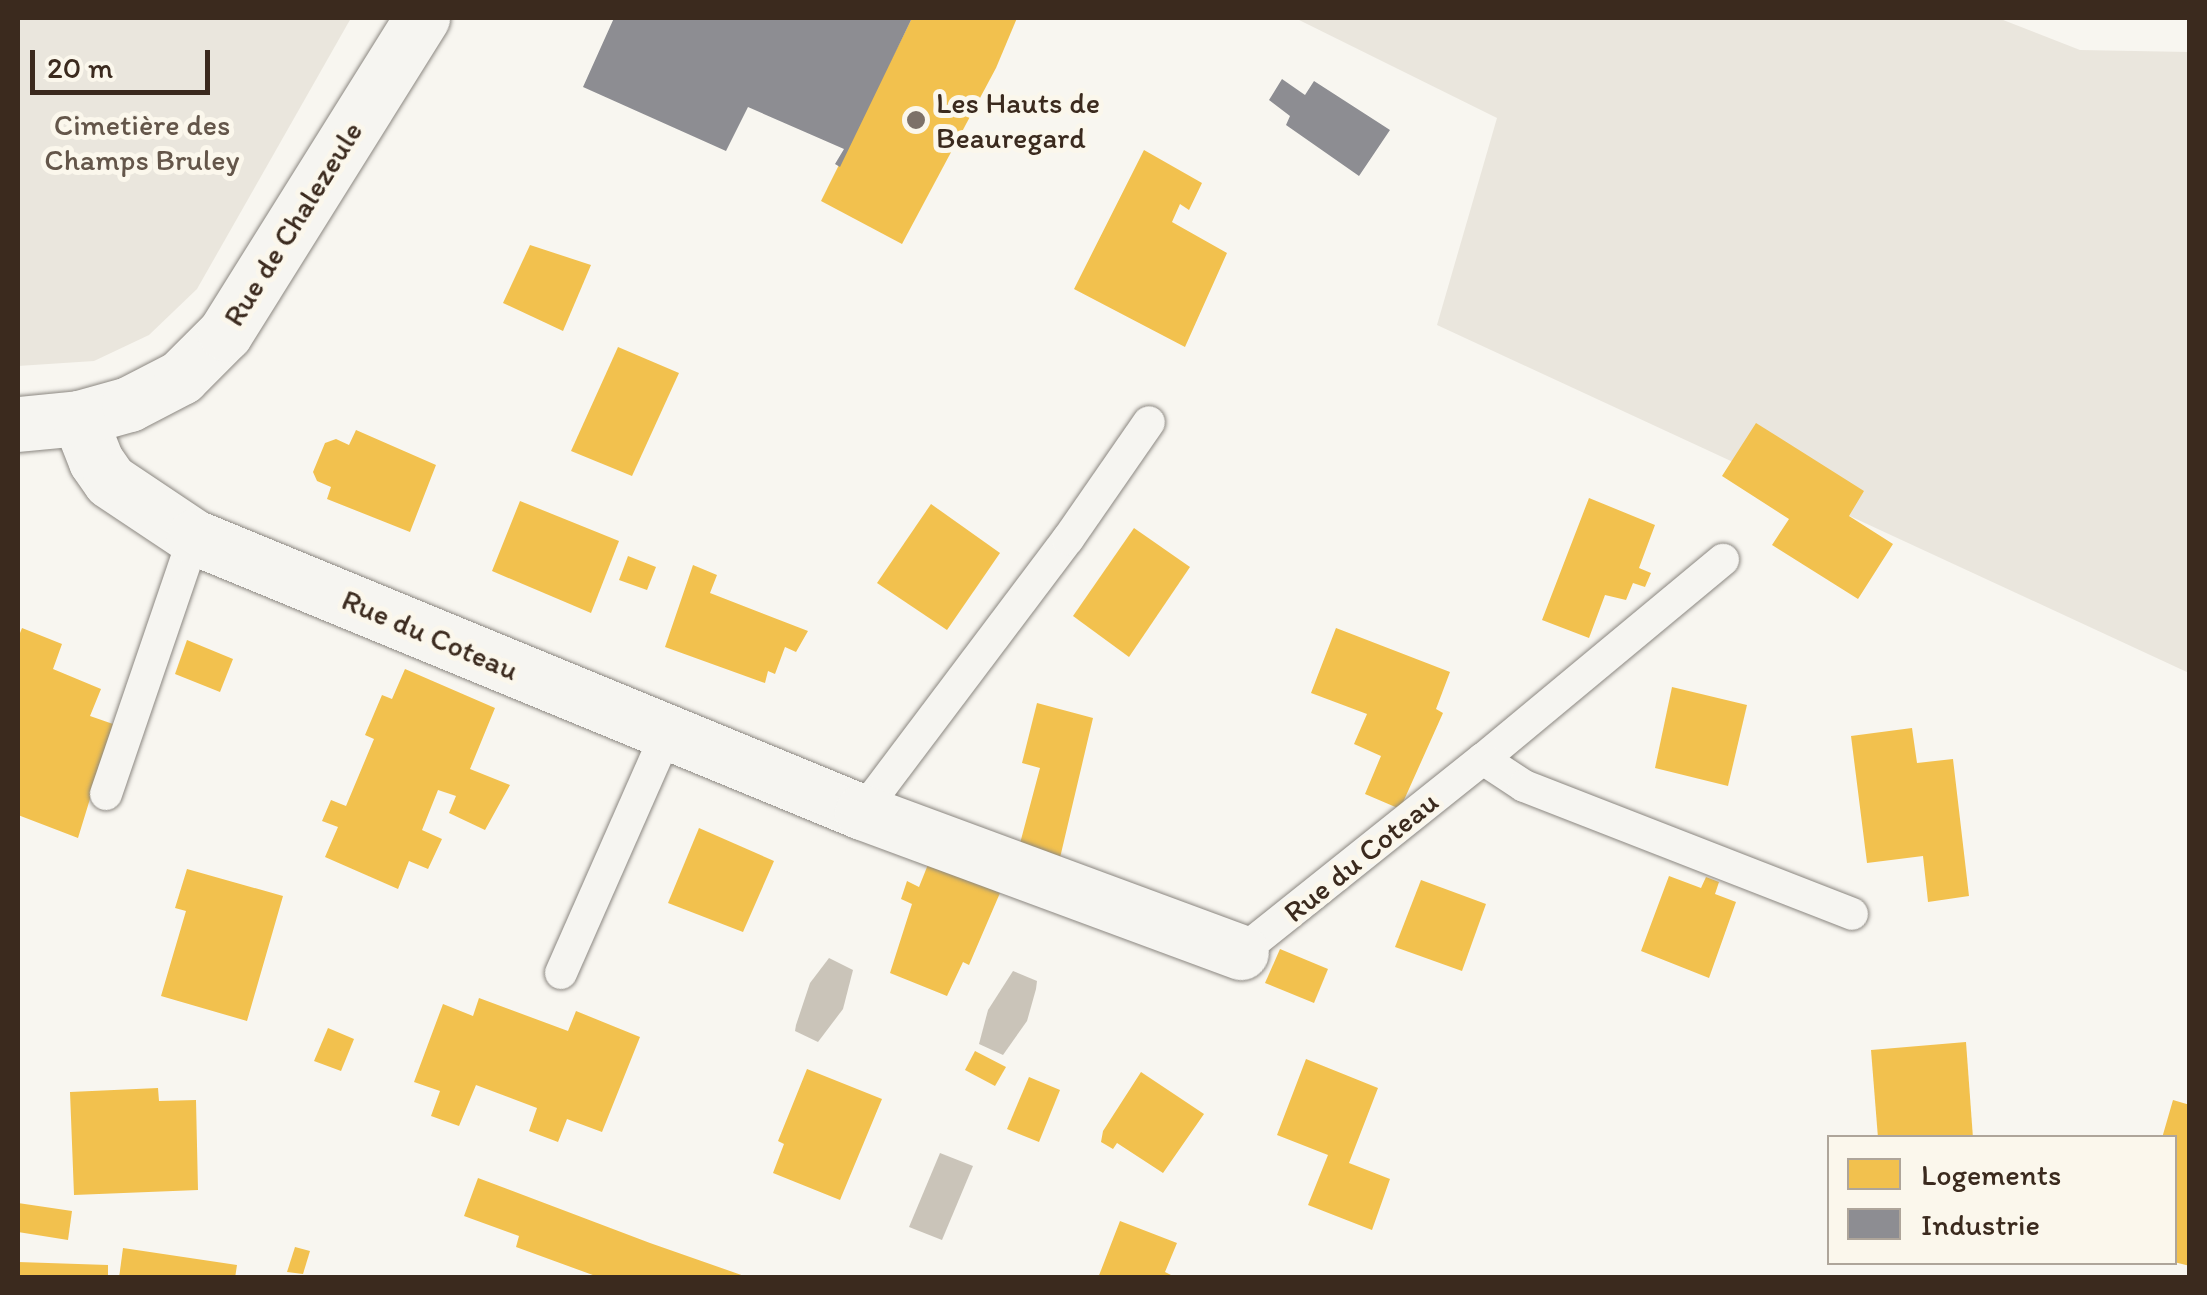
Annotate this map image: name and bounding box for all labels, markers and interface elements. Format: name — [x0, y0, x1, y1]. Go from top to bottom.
scale bar — [35, 30, 215, 92]
text: 20 m — [47, 49, 113, 86]
place label: Les Hauts de Beauregard — [936, 85, 1100, 156]
park label: Cimetière des Champs Bruley — [44, 107, 240, 178]
marker: Les Hauts de Beauregard — [905, 109, 927, 131]
street label: Rue de Chalezeule — [216, 115, 370, 333]
street label: Rue du Coteau — [337, 582, 523, 688]
street label: Rue du Coteau — [1277, 784, 1445, 930]
legend — [1827, 1135, 2177, 1265]
text: Logements — [1921, 1156, 2061, 1193]
text: Industrie — [1921, 1206, 2040, 1243]

